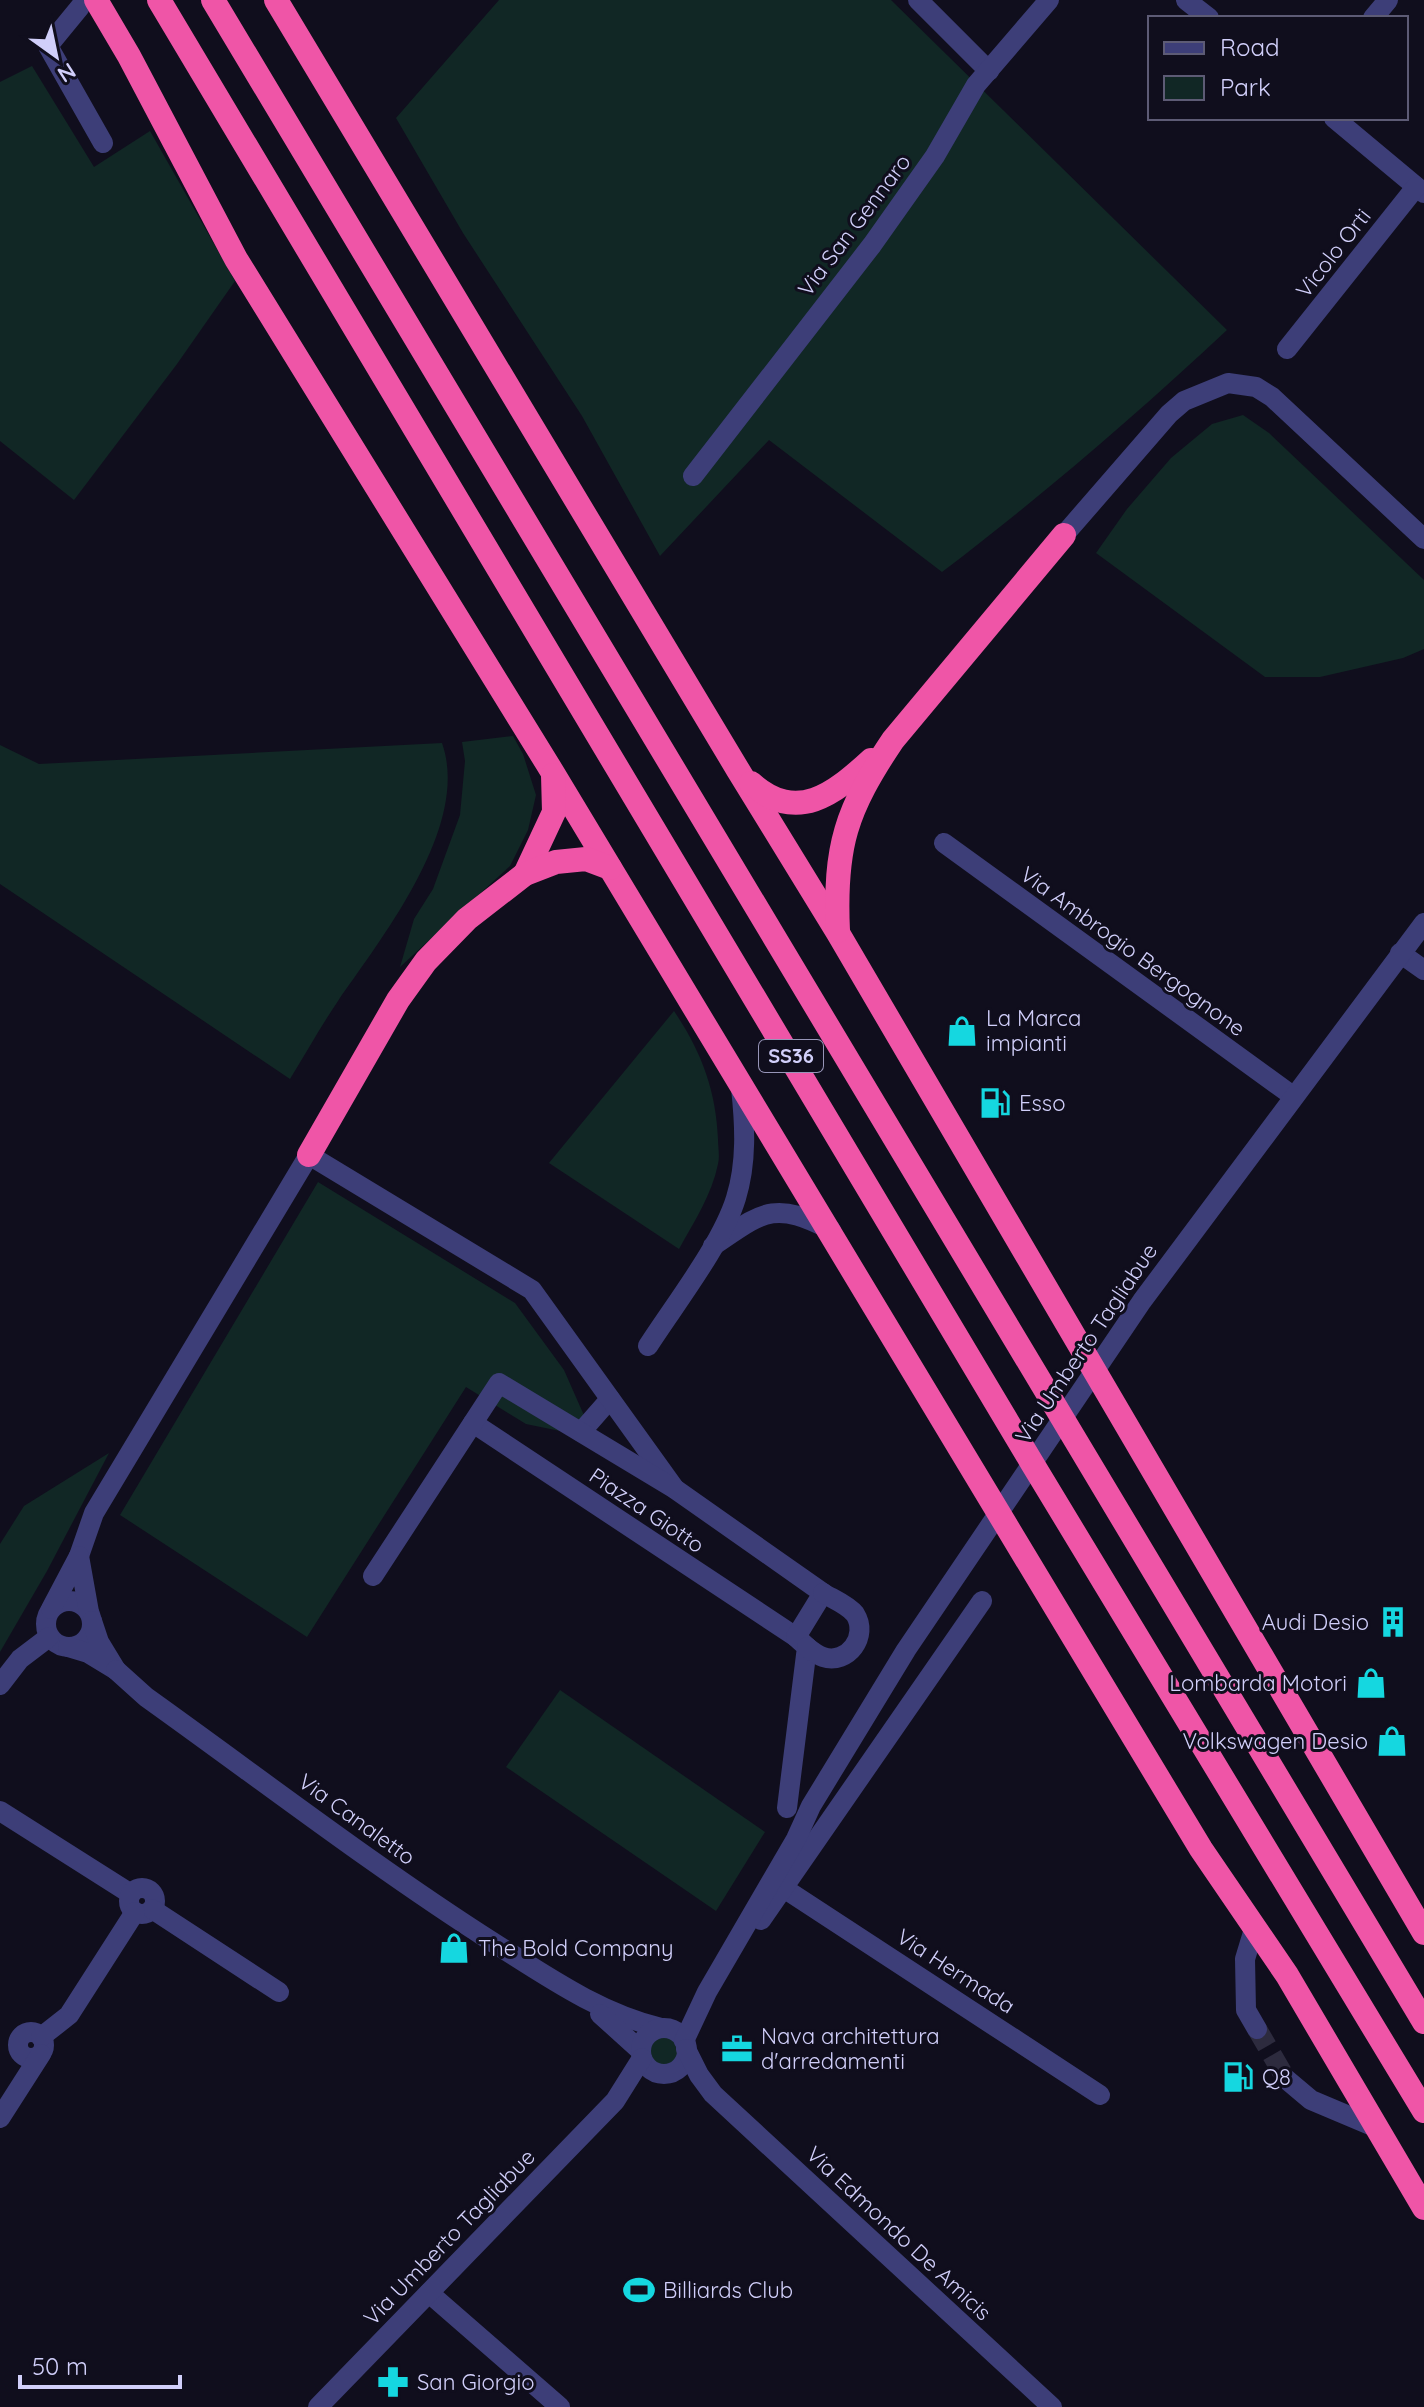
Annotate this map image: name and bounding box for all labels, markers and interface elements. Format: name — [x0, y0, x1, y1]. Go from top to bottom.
north arrow — [16, 16, 96, 96]
legend — [1148, 16, 1408, 120]
text: Road — [1220, 32, 1280, 62]
text: N — [52, 57, 81, 89]
text: Park — [1220, 72, 1271, 102]
street label: Via San Gennaro — [791, 148, 917, 302]
street label: Vicolo Orti — [1289, 203, 1377, 303]
street label: Via Ambrogio Bergognone — [1015, 860, 1251, 1042]
place label: La Marca impianti — [986, 1004, 1081, 1057]
shop icon: La Marca impianti — [945, 1014, 979, 1048]
road number: SS36 — [759, 1040, 823, 1072]
fuel station icon: Esso — [978, 1086, 1012, 1120]
place label: Esso — [1019, 1089, 1065, 1117]
street label: Via Umberto Tagliabue — [1009, 1238, 1163, 1448]
street label: Piazza Giotto — [584, 1461, 710, 1559]
building icon: Audi Desio — [1376, 1605, 1410, 1639]
place label: Audi Desio — [1262, 1608, 1369, 1636]
shop icon: Lombarda Motori — [1354, 1666, 1388, 1700]
place label: Lombarda Motori — [1169, 1669, 1347, 1697]
shop icon: Volkswagen Desio — [1375, 1724, 1409, 1758]
place label: Volkswagen Desio — [1182, 1727, 1368, 1755]
street label: Via Canaletto — [293, 1767, 421, 1871]
street label: Via Hermada — [892, 1922, 1020, 2020]
shop icon: The Bold Company — [437, 1931, 471, 1965]
place label: The Bold Company — [478, 1934, 673, 1962]
place label: Nava architettura d'arredamenti — [761, 2022, 940, 2075]
office icon: Nava architettura d'arredamenti — [720, 2032, 754, 2066]
fuel station icon: Q8 — [1221, 2060, 1255, 2094]
place label: Q8 — [1262, 2063, 1291, 2091]
street label: Via Edmondo De Amicis — [801, 2140, 997, 2326]
street label: Via Umberto Tagliabue — [357, 2143, 541, 2331]
sports icon: Billiards Club — [622, 2273, 656, 2307]
place label: Billiards Club — [663, 2276, 793, 2304]
scale bar — [20, 2339, 180, 2389]
text: 50 m — [32, 2351, 88, 2381]
pharmacy icon: San Giorgio — [376, 2365, 410, 2399]
place label: San Giorgio — [417, 2368, 535, 2396]

